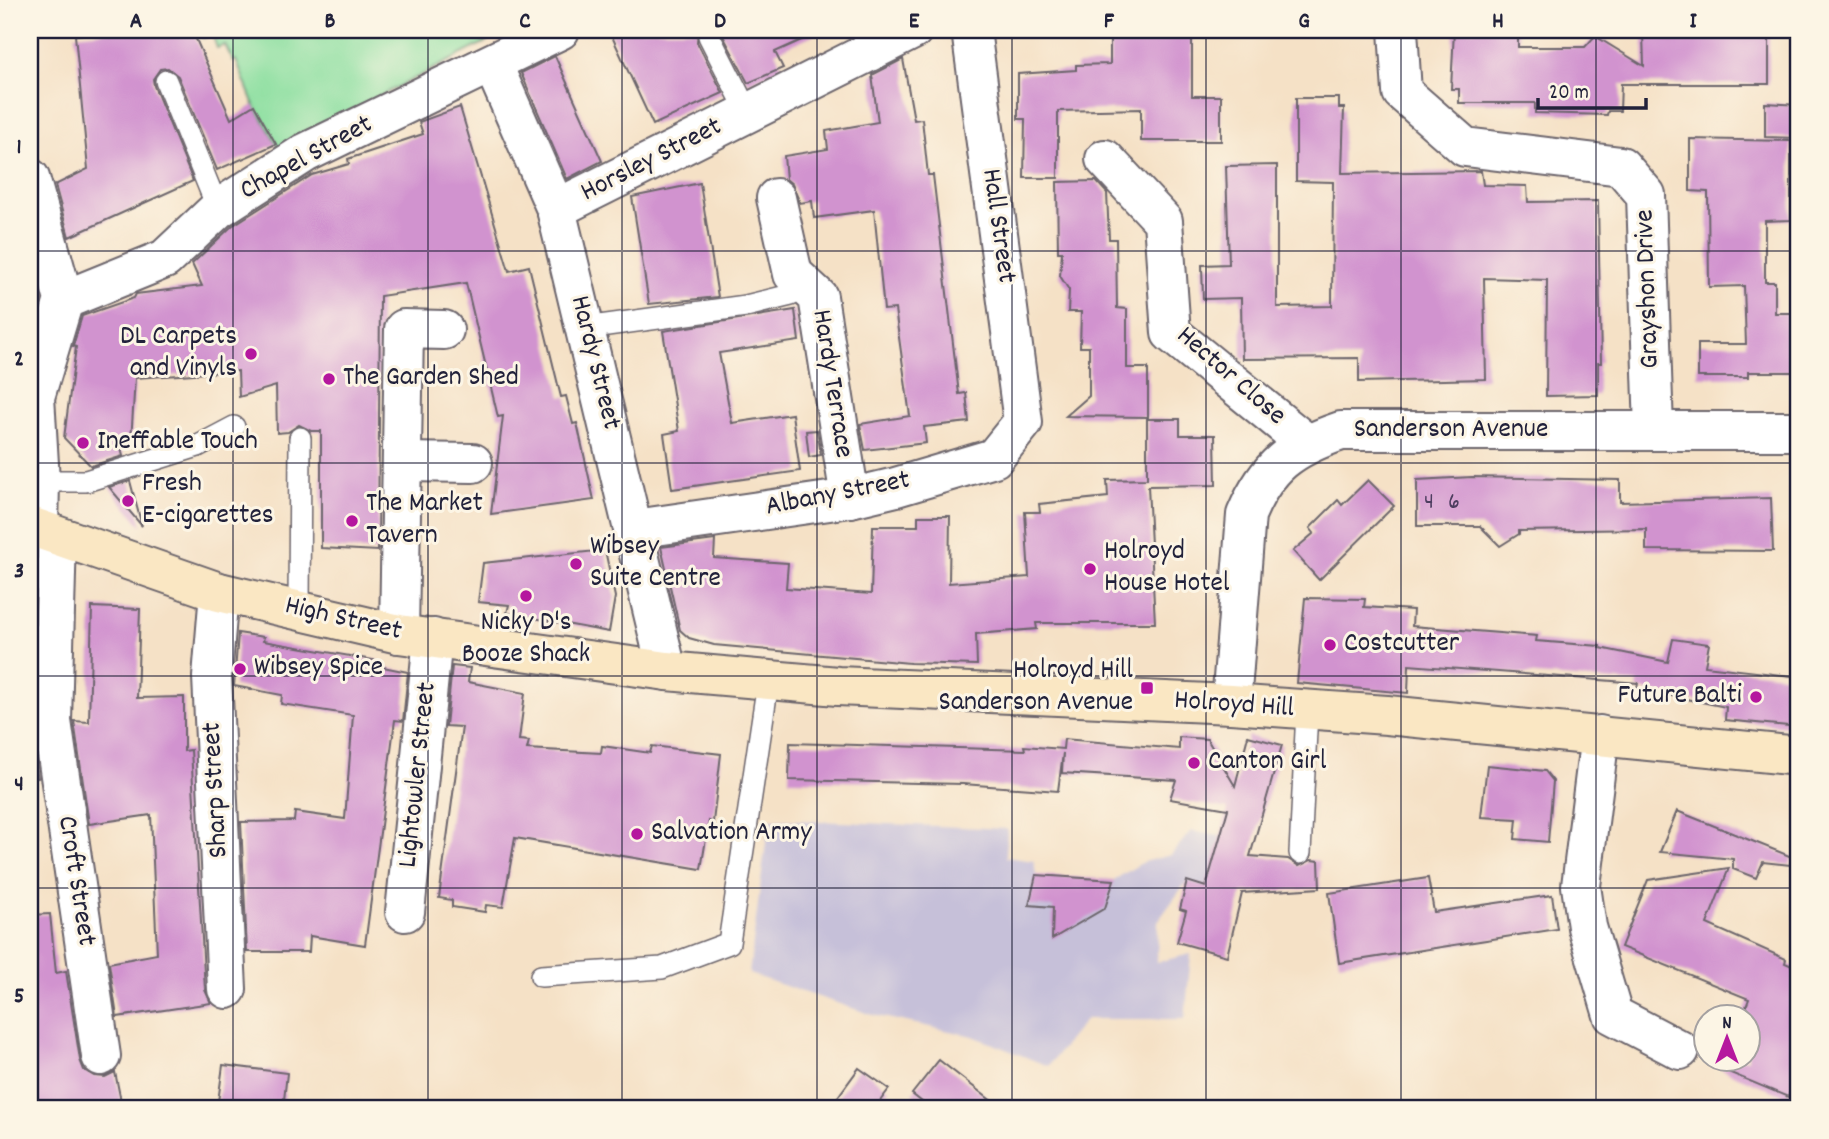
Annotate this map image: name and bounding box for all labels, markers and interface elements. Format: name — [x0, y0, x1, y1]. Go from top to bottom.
text: A — [130, 6, 142, 39]
text: B — [325, 6, 336, 39]
text: C — [519, 6, 531, 39]
text: D — [714, 6, 726, 39]
text: E — [909, 6, 920, 39]
text: F — [1104, 6, 1115, 39]
text: G — [1298, 6, 1310, 39]
text: H — [1492, 6, 1504, 39]
text: I — [1689, 6, 1697, 39]
scale bar — [1538, 66, 1647, 110]
text: 20 m — [1549, 79, 1589, 109]
street label: Chapel Street — [233, 106, 381, 212]
street label: Horsley Street — [574, 108, 730, 214]
text: 1 — [16, 132, 22, 165]
street label: Hall Street — [969, 166, 1025, 286]
street label: Grayshon Drive — [1626, 209, 1672, 369]
street label: Hardy Street — [558, 292, 630, 434]
street label: Hardy Terrace — [800, 307, 862, 461]
place label: DL Carpets and Vinyls — [120, 318, 237, 390]
street label: Hector Close — [1166, 318, 1294, 436]
text: 2 — [14, 344, 24, 377]
marker: DL Carpets and Vinyls — [243, 346, 259, 362]
place label: The Garden Shed — [343, 359, 519, 399]
marker: The Garden Shed — [321, 371, 337, 387]
street label: Sanderson Avenue — [1354, 411, 1548, 451]
place label: Ineffable Touch — [97, 423, 258, 463]
marker: Ineffable Touch — [75, 435, 91, 451]
street label: Albany Street — [763, 461, 913, 529]
place label: Fresh E-cigarettes — [142, 465, 274, 537]
place label: The Market Tavern — [366, 485, 483, 557]
house number: 4 — [1424, 486, 1434, 520]
house number: 6 — [1448, 486, 1460, 520]
marker: Fresh E-cigarettes — [120, 493, 136, 509]
marker: The Market Tavern — [344, 513, 360, 529]
place label: Wibsey Suite Centre — [590, 528, 721, 600]
place label: Holroyd House Hotel — [1104, 533, 1230, 605]
text: 3 — [14, 556, 24, 589]
marker: Wibsey Suite Centre — [568, 556, 584, 572]
marker: Holroyd House Hotel — [1082, 561, 1098, 577]
street label: High Street — [281, 587, 405, 653]
marker: Nicky D's Booze Shack — [518, 588, 534, 604]
place label: Nicky D's Booze Shack — [462, 604, 590, 676]
place label: Costcutter — [1344, 625, 1460, 665]
marker: Costcutter — [1322, 637, 1338, 653]
place label: Wibsey Spice — [254, 649, 383, 689]
place label: Holroyd Hill Sanderson Avenue — [939, 652, 1133, 724]
marker: Wibsey Spice — [232, 661, 248, 677]
place label: Future Balti — [1617, 677, 1742, 717]
street label: Lightowler Street — [389, 680, 449, 870]
marker: Holroyd Hill Sanderson Avenue — [1139, 680, 1155, 696]
street label: Holroyd Hill — [1173, 682, 1296, 730]
marker: Future Balti — [1748, 689, 1764, 705]
street label: Sharp Street — [193, 721, 241, 859]
place label: Canton Girl — [1208, 743, 1327, 783]
marker: Canton Girl — [1186, 755, 1202, 771]
text: 4 — [14, 769, 24, 802]
street label: Croft Street — [45, 813, 105, 949]
place label: Salvation Army — [651, 814, 812, 854]
marker: Salvation Army — [629, 826, 645, 842]
text: 5 — [14, 981, 24, 1014]
north arrow — [1692, 1002, 1762, 1072]
text: N — [1722, 1011, 1732, 1038]

